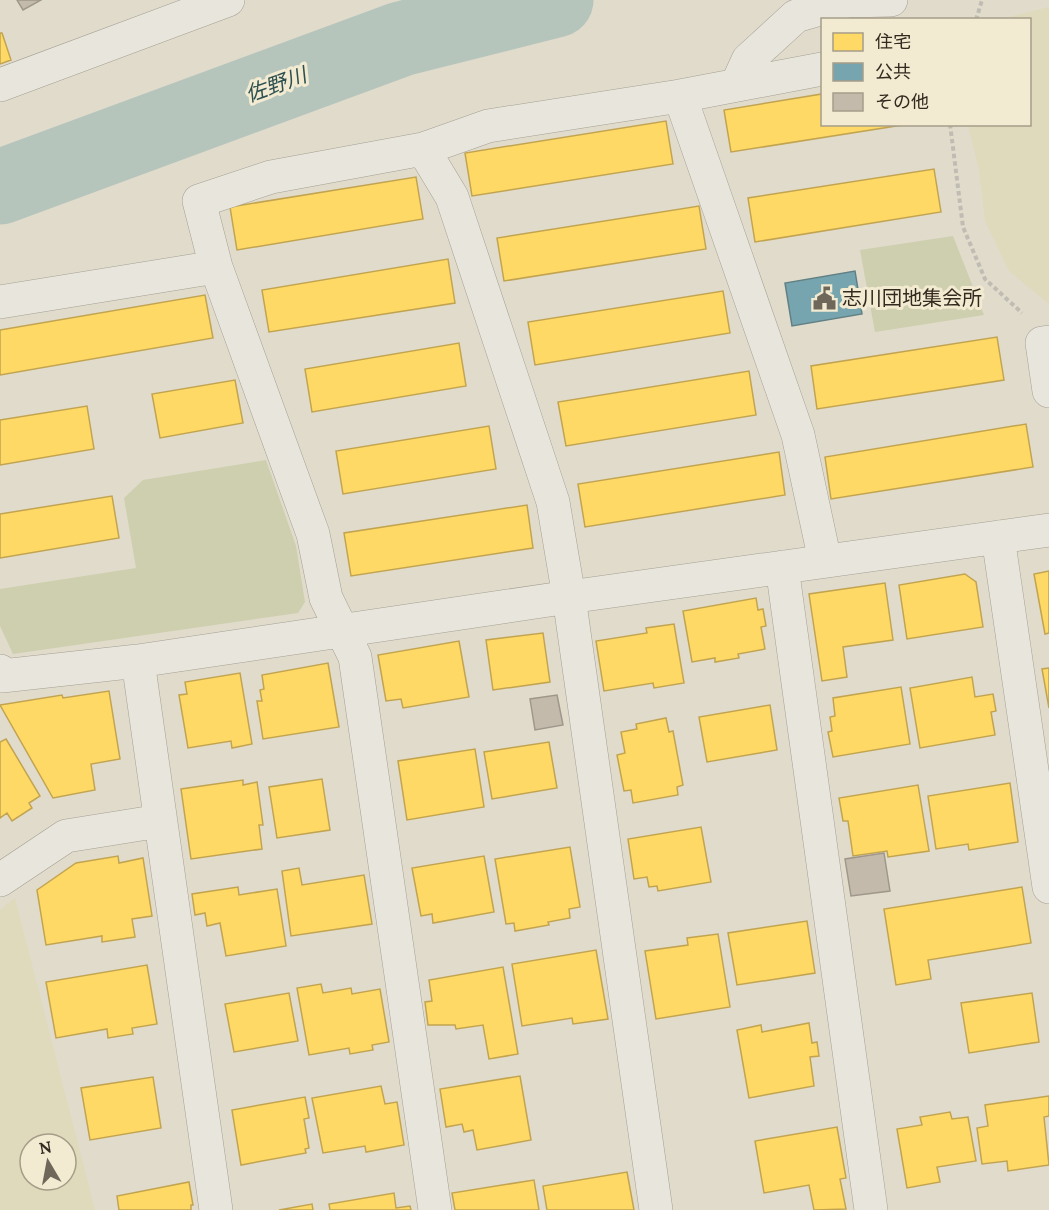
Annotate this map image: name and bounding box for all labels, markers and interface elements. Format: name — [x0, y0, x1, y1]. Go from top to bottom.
legend — [821, 18, 1031, 126]
text: 住宅 — [875, 30, 911, 53]
water label: 佐野川 — [242, 60, 312, 108]
text: 公共 — [875, 60, 911, 83]
text: その他 — [875, 90, 929, 113]
public building icon: 志川団地集会所 — [811, 285, 837, 311]
place label: 志川団地集会所 — [842, 285, 982, 310]
north arrow — [18, 1132, 78, 1192]
text: N — [38, 1136, 53, 1158]

